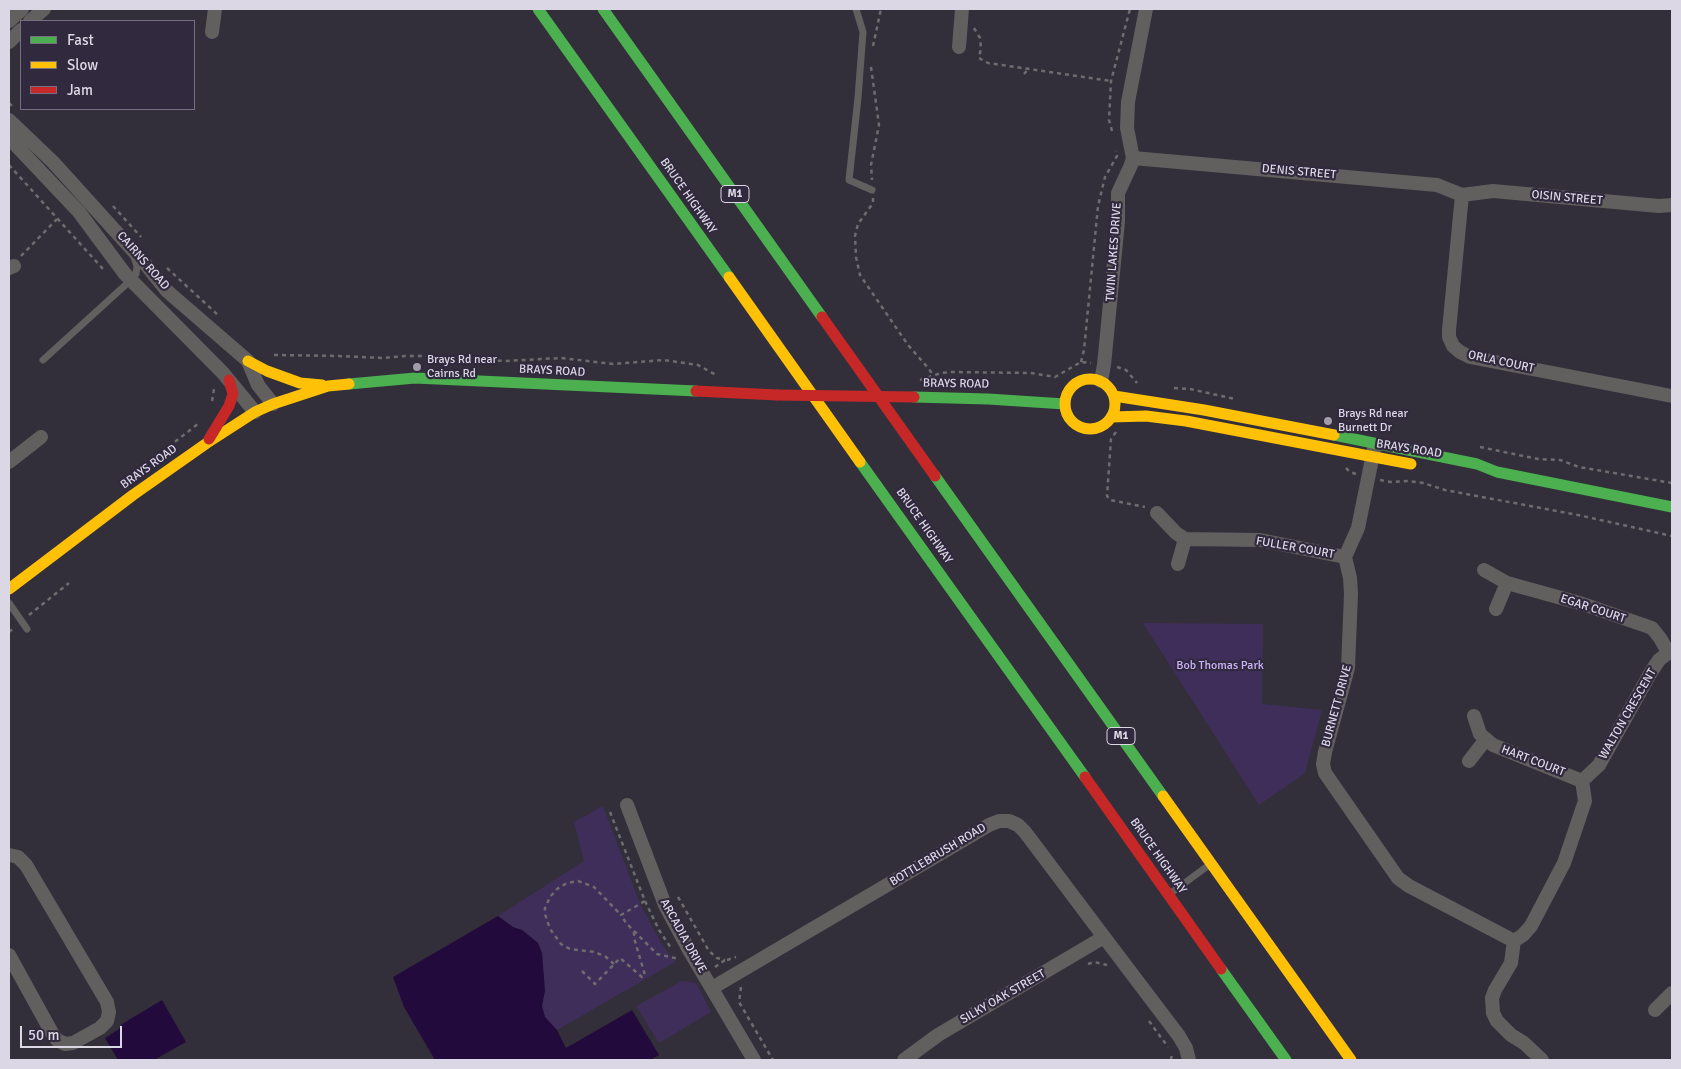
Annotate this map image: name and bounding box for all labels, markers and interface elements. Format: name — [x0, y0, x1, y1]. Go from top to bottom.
legend — [20, 20, 195, 110]
text: Fast — [67, 31, 94, 49]
text: Slow — [67, 56, 98, 74]
text: Jam — [67, 81, 93, 99]
street label: BRUCE HIGHWAY — [657, 155, 719, 237]
street label: DENIS STREET — [1261, 162, 1337, 182]
road number: M1 — [721, 185, 749, 202]
street label: OISIN STREET — [1531, 188, 1603, 208]
street label: TWIN LAKES DRIVE — [1103, 202, 1125, 302]
street label: CAIRNS ROAD — [114, 229, 172, 293]
street label: ORLA COURT — [1467, 348, 1535, 376]
place label: Brays Rd near Cairns Rd — [427, 353, 497, 381]
marker: Brays Rd near Cairns Rd — [411, 361, 423, 373]
street label: BRAYS ROAD — [519, 362, 585, 380]
street label: BRAYS ROAD — [923, 376, 989, 392]
place label: Brays Rd near Burnett Dr — [1338, 407, 1408, 435]
marker: Brays Rd near Burnett Dr — [1322, 415, 1334, 427]
street label: BRAYS ROAD — [1375, 437, 1443, 461]
street label: BRAYS ROAD — [118, 442, 180, 492]
street label: BRUCE HIGHWAY — [893, 485, 955, 567]
street label: FULLER COURT — [1255, 534, 1335, 562]
street label: EGAR COURT — [1559, 592, 1627, 626]
park label: Bob Thomas Park — [1176, 659, 1264, 673]
street label: BURNETT DRIVE — [1319, 663, 1355, 749]
street label: WALTON CRESCENT — [1596, 666, 1660, 762]
road number: M1 — [1107, 728, 1135, 744]
street label: HART COURT — [1499, 742, 1567, 780]
street label: BRUCE HIGHWAY — [1127, 815, 1189, 897]
street label: BOTTLEBRUSH ROAD — [887, 821, 989, 889]
street label: ARCADIA DRIVE — [657, 896, 709, 976]
street label: SILKY OAK STREET — [958, 967, 1048, 1027]
scale bar — [22, 1016, 125, 1048]
text: 50 m — [28, 1026, 59, 1044]

